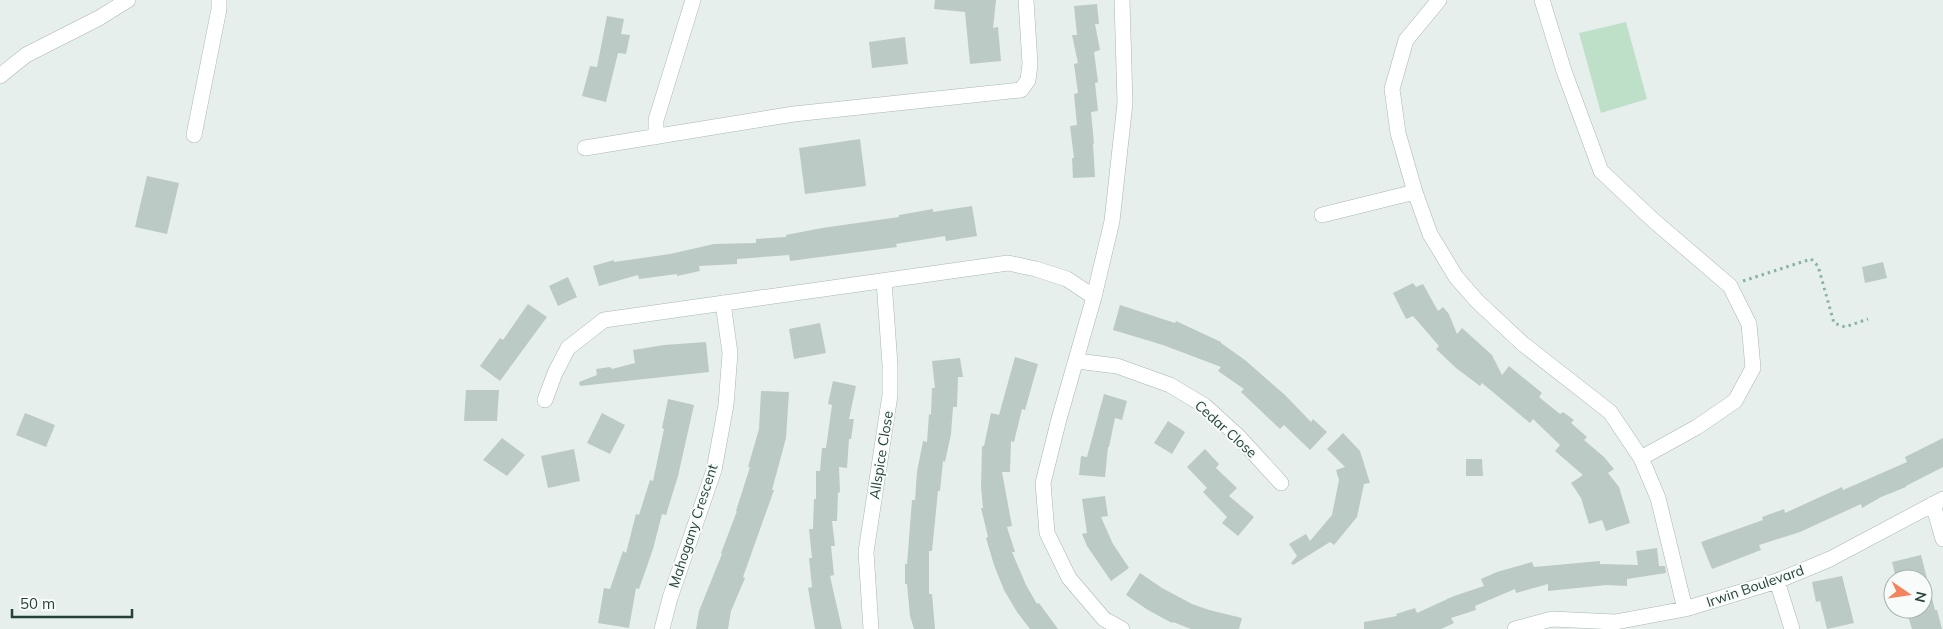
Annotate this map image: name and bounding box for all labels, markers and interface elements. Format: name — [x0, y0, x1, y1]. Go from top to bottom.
street label: Cedar Close — [1191, 396, 1261, 462]
street label: Allspice Close — [865, 410, 897, 500]
street label: Mahogany Crescent — [664, 462, 722, 590]
street label: Irwin Boulevard — [1704, 561, 1806, 611]
north arrow — [1883, 569, 1933, 619]
scale bar — [12, 586, 132, 618]
text: N — [1911, 590, 1931, 604]
text: 50 m — [20, 594, 55, 613]

